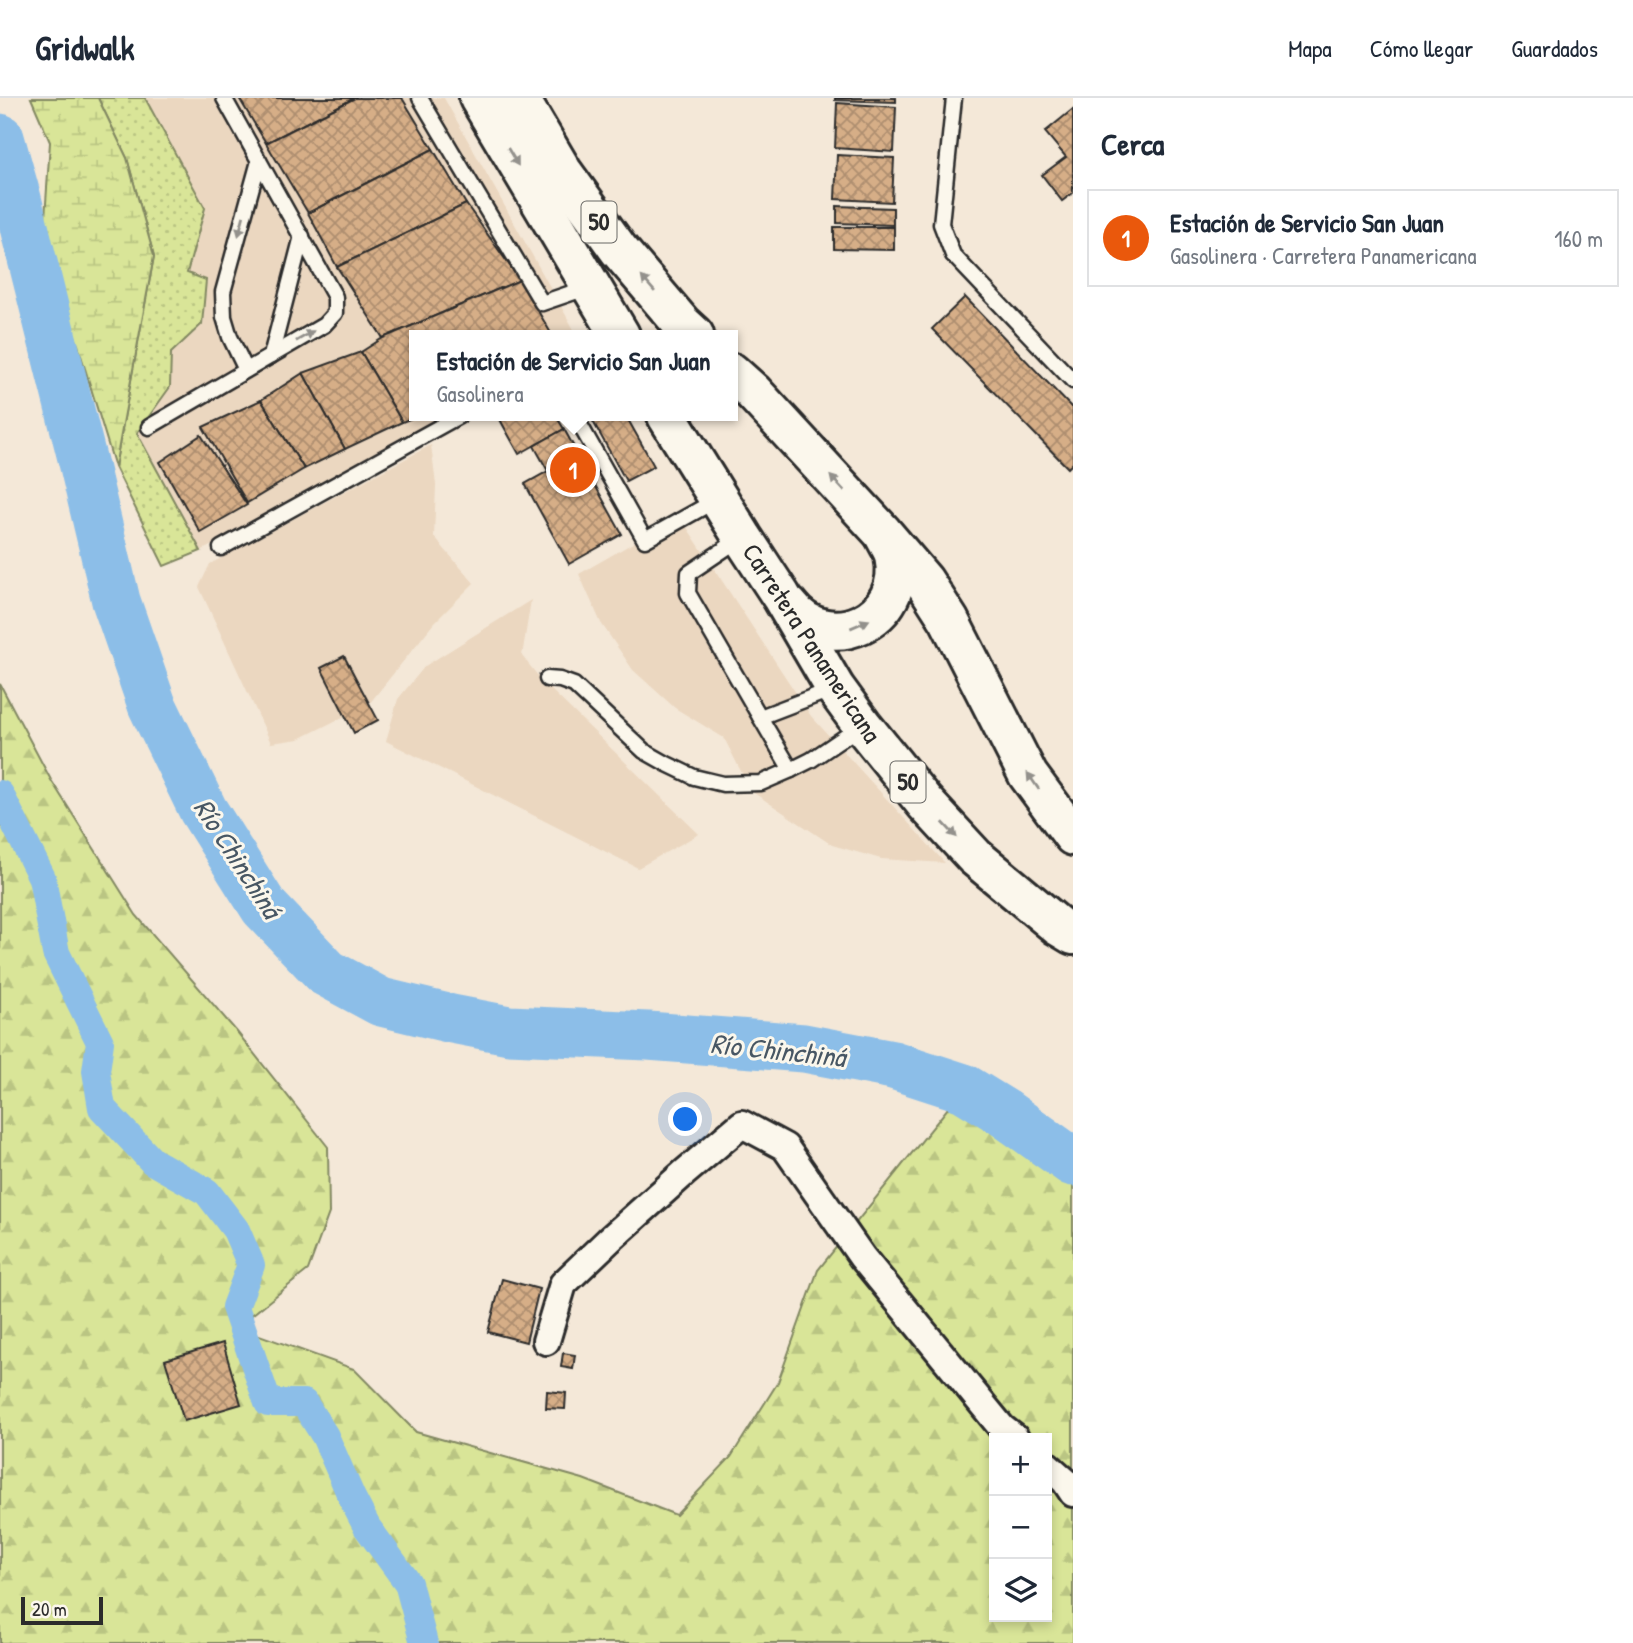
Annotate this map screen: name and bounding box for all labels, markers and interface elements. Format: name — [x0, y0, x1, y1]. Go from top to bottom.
text: Gridwalk — [35, 26, 135, 70]
text: Mapa — [1288, 32, 1332, 64]
text: Cómo llegar — [1370, 32, 1473, 64]
text: Guardados — [1511, 32, 1598, 64]
text: Cerca — [1101, 124, 1164, 164]
one-way arrow — [507, 147, 520, 166]
road number: 50 — [582, 202, 616, 242]
text: Estación de Servicio San Juan — [1170, 205, 1444, 240]
one-way arrow — [235, 216, 246, 238]
text: 1 — [1122, 223, 1130, 254]
text: 160 m — [1554, 223, 1603, 254]
text: Gasolinera · Carretera Panamericana — [1170, 240, 1476, 271]
one-way arrow — [641, 276, 656, 293]
one-way arrow — [296, 330, 315, 342]
popup — [409, 330, 738, 421]
text: Estación de Servicio San Juan — [437, 343, 710, 378]
text: Gasolinera — [437, 378, 523, 409]
pin: 1 — [550, 444, 596, 496]
one-way arrow — [829, 475, 845, 492]
street label: Carretera Panamericana — [735, 536, 890, 749]
one-way arrow — [850, 618, 871, 629]
road number: 50 — [890, 762, 926, 802]
one-way arrow — [1026, 772, 1040, 790]
water label: Río Chinchiná — [185, 791, 292, 928]
one-way arrow — [941, 821, 958, 838]
water label: Río Chinchiná — [709, 1024, 850, 1076]
your location — [668, 1102, 702, 1136]
map controls — [989, 1433, 1052, 1622]
button: + — [989, 1433, 1052, 1496]
button: − — [989, 1496, 1052, 1559]
button: layers — [989, 1559, 1052, 1622]
scale bar — [21, 1594, 103, 1626]
text: 20 m — [32, 1596, 67, 1622]

